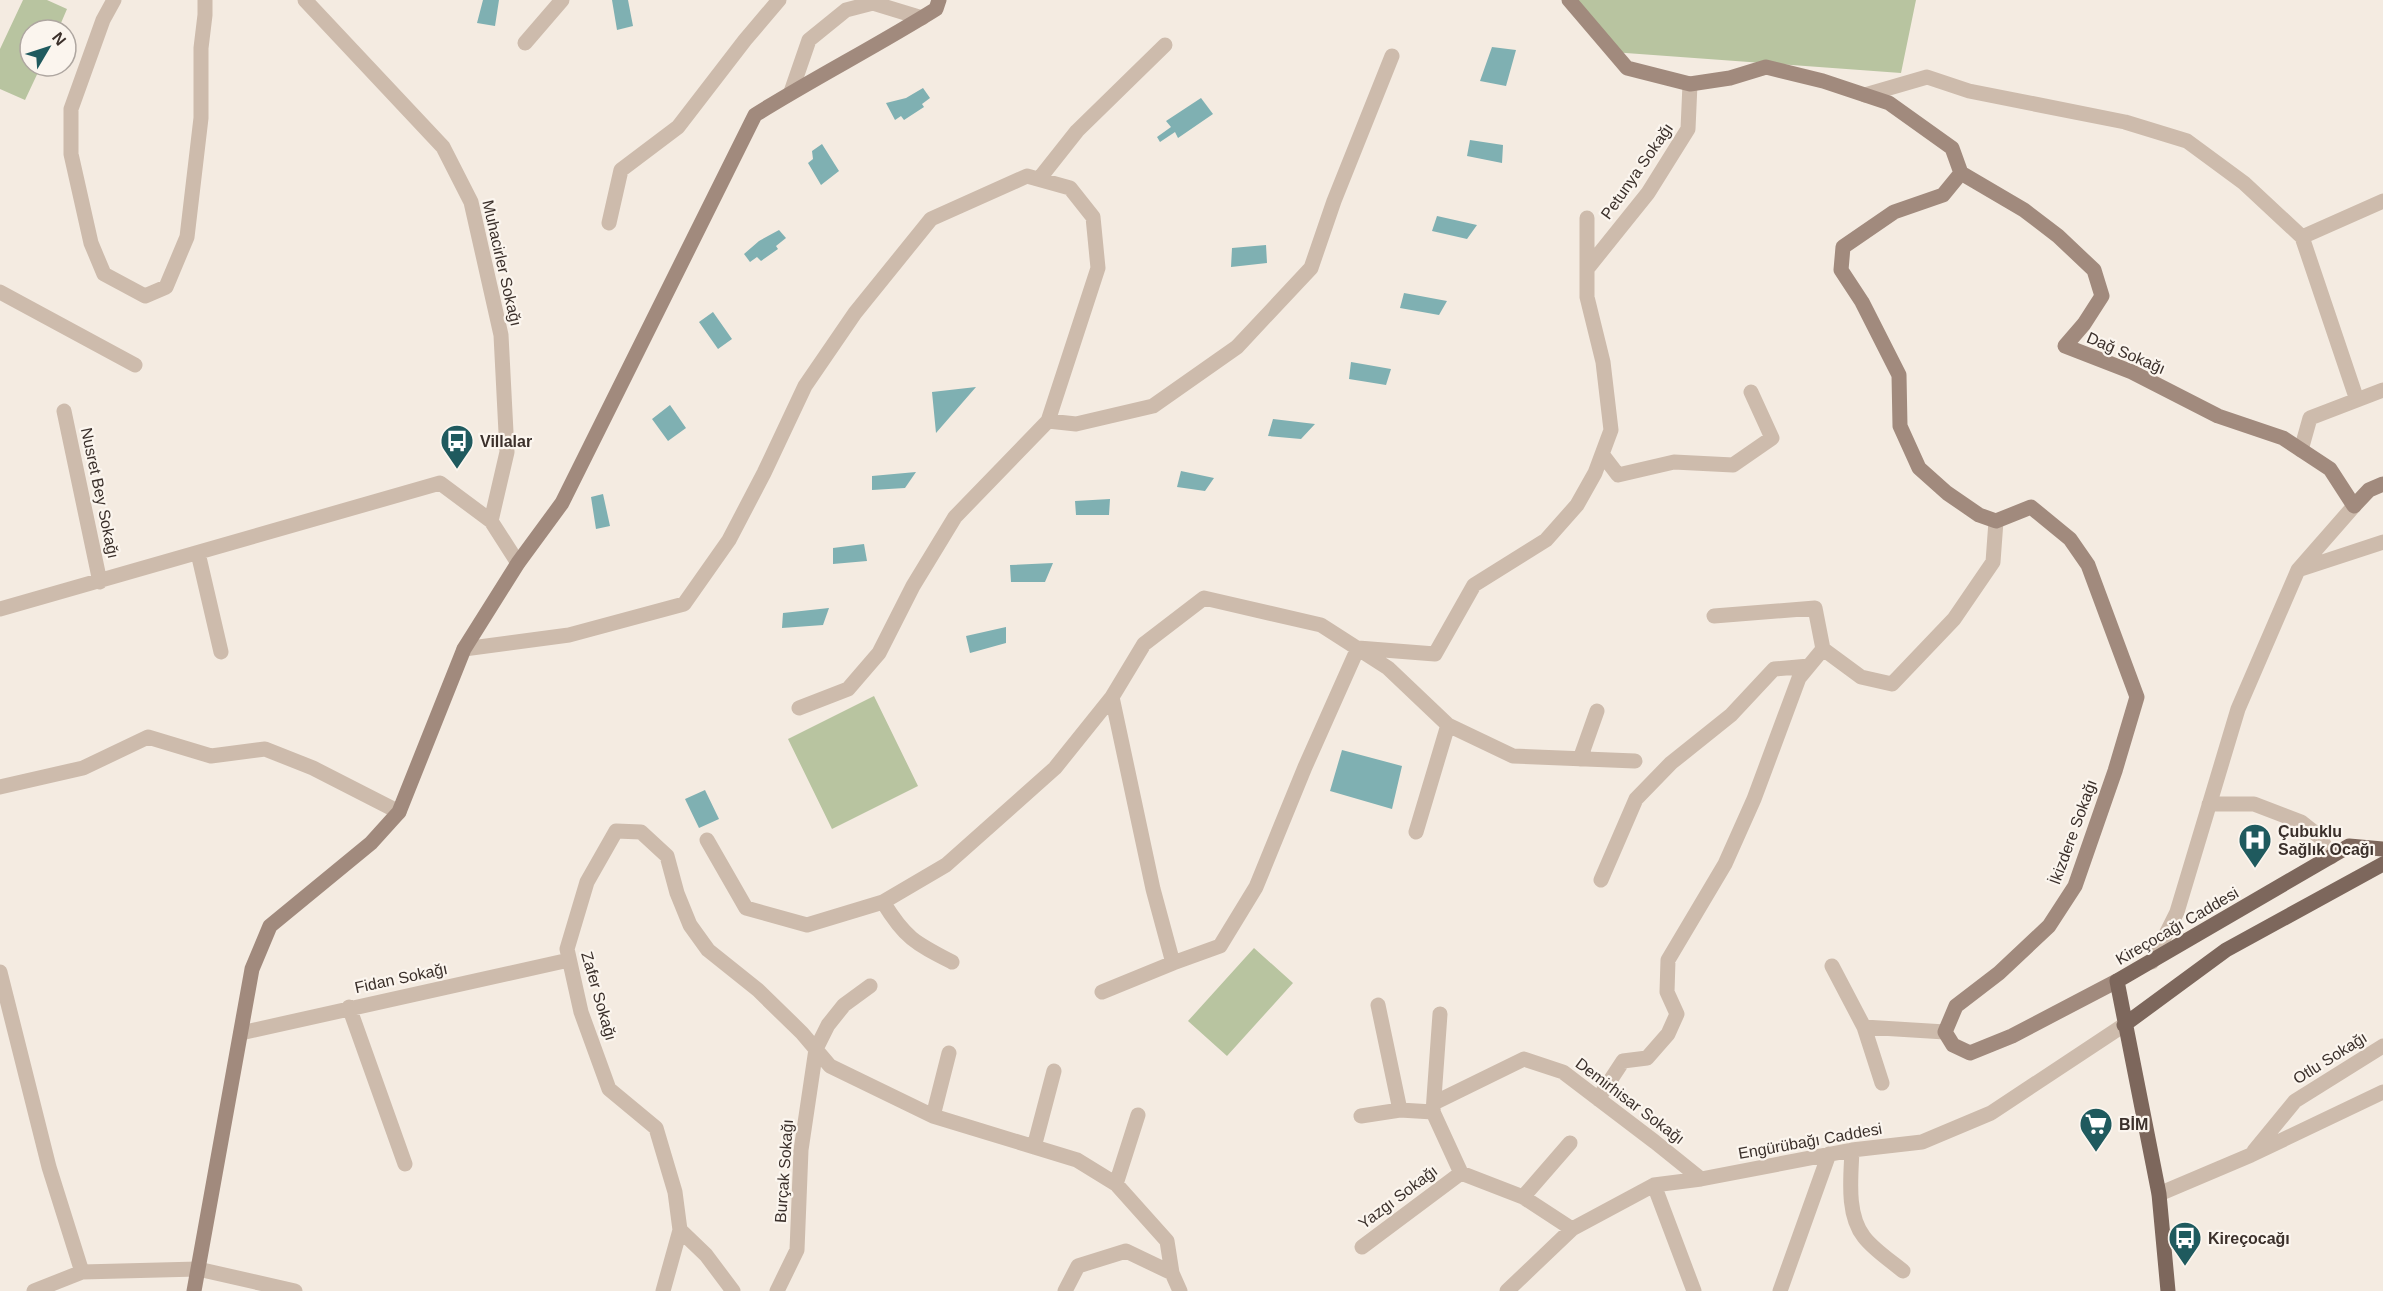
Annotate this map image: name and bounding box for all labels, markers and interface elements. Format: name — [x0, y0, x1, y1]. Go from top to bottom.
north arrow — [18, 18, 78, 78]
text: N — [49, 29, 70, 49]
street label: Petunya Sokağı — [1598, 120, 1676, 222]
street label: Muhacirler Sokağı — [479, 198, 525, 328]
street label: Dağ Sokağı — [2084, 329, 2168, 377]
bus stop icon: Villalar — [439, 423, 475, 470]
street label: Nusret Bey Sokağı — [78, 426, 122, 560]
place label: Villalar — [480, 433, 532, 450]
street label: İkizdere Sokağı — [2045, 777, 2100, 887]
hospital icon: Çubuklu Sağlık Ocağı — [2237, 822, 2273, 869]
place label: Çubuklu Sağlık Ocağı — [2278, 823, 2374, 858]
street label: Kireçocağı Caddesi — [2113, 884, 2241, 968]
street label: Zafer Sokağı — [578, 950, 620, 1042]
street label: Fidan Sokağı — [353, 960, 449, 996]
street label: Otlu Sokağı — [2290, 1029, 2370, 1087]
street label: Demirhisar Sokağı — [1572, 1055, 1688, 1147]
supermarket icon: BİM — [2078, 1106, 2114, 1153]
place label: BİM — [2119, 1116, 2148, 1133]
street label: Burçak Sokağı — [772, 1119, 796, 1223]
street label: Engürübağı Caddesi — [1737, 1120, 1883, 1162]
street label: Yazgı Sokağı — [1355, 1162, 1441, 1232]
bus stop icon: Kireçocağı — [2167, 1220, 2203, 1267]
place label: Kireçocağı — [2208, 1230, 2290, 1247]

